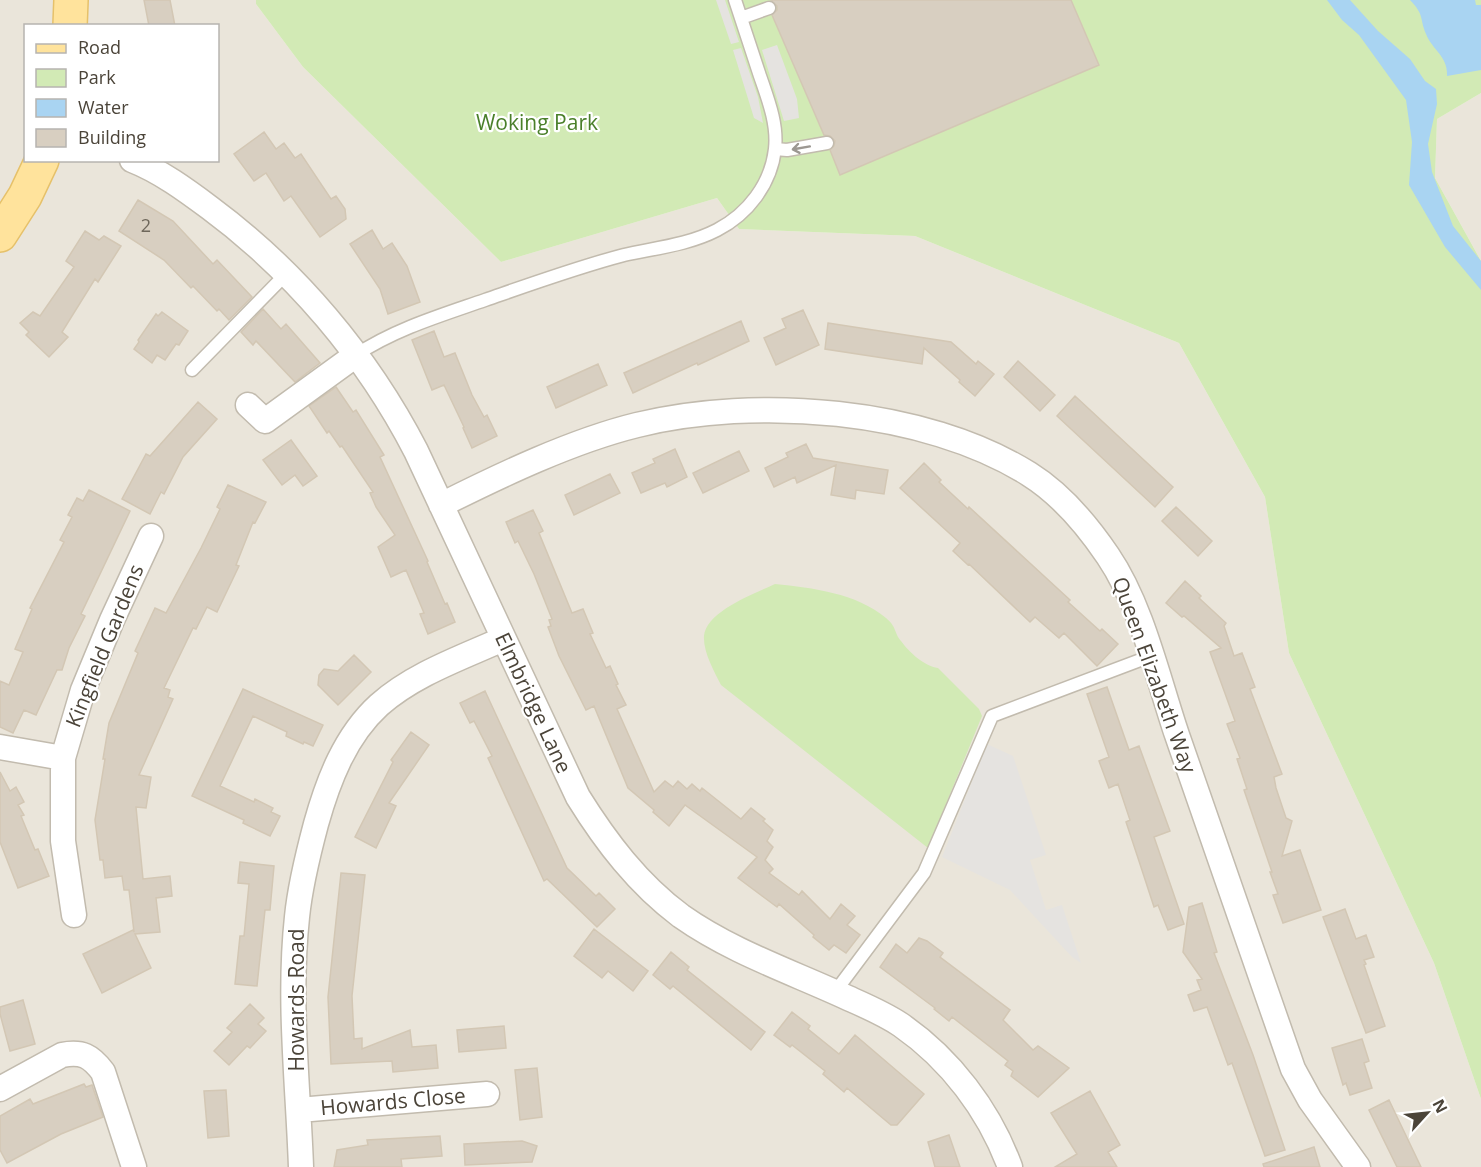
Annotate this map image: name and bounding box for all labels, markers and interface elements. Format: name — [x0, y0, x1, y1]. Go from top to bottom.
legend — [24, 24, 219, 162]
text: Road — [78, 35, 121, 59]
text: Park — [78, 65, 116, 89]
text: Water — [78, 95, 129, 119]
park label: Woking Park — [476, 108, 598, 136]
text: Building — [78, 125, 146, 149]
one-way arrow — [792, 143, 811, 154]
house number: 2 — [141, 213, 151, 237]
street label: Kingfield Gardens — [59, 560, 150, 731]
street label: Queen Elizabeth Way — [1106, 573, 1204, 777]
street label: Elmbridge Lane — [489, 628, 579, 777]
street label: Howards Road — [282, 928, 310, 1072]
street label: Howards Close — [319, 1081, 467, 1121]
north arrow — [1397, 1083, 1457, 1143]
text: N — [1428, 1095, 1453, 1117]

